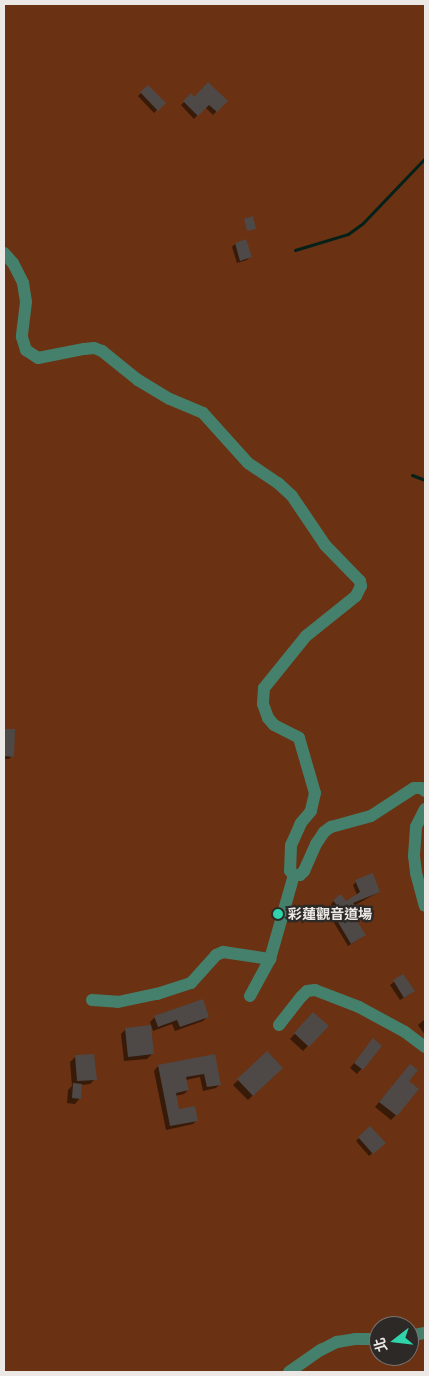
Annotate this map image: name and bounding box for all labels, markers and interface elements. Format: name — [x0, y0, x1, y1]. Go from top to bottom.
place label: 彩蓮觀音道場 — [288, 906, 372, 922]
marker: 彩蓮觀音道場 — [272, 908, 284, 920]
north arrow — [369, 1316, 419, 1366]
text: 北 — [370, 1336, 391, 1354]

